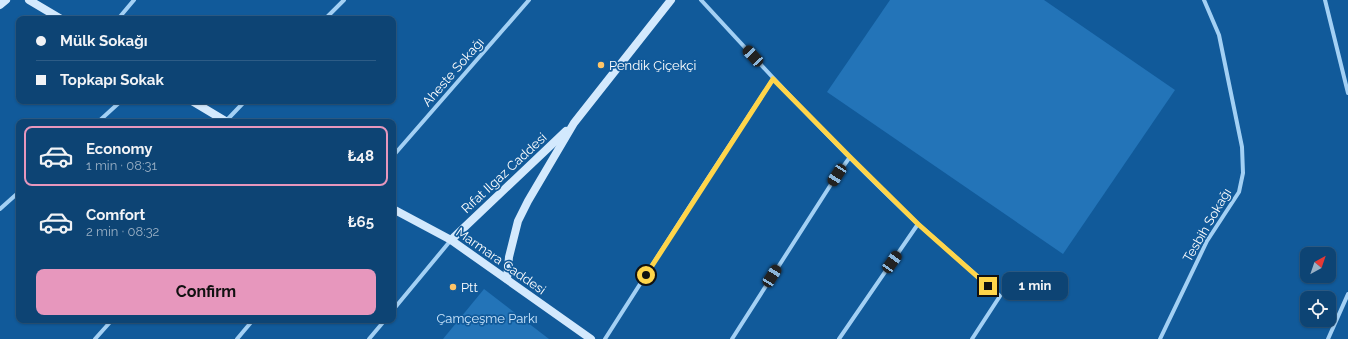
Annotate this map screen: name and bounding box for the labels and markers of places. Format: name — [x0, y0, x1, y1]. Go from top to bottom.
place label: Pendik Çiçekçi — [609, 58, 696, 73]
marker: Pendik Çiçekçi — [596, 60, 606, 70]
place label: Ptt — [461, 280, 478, 295]
marker: Ptt — [448, 282, 458, 292]

